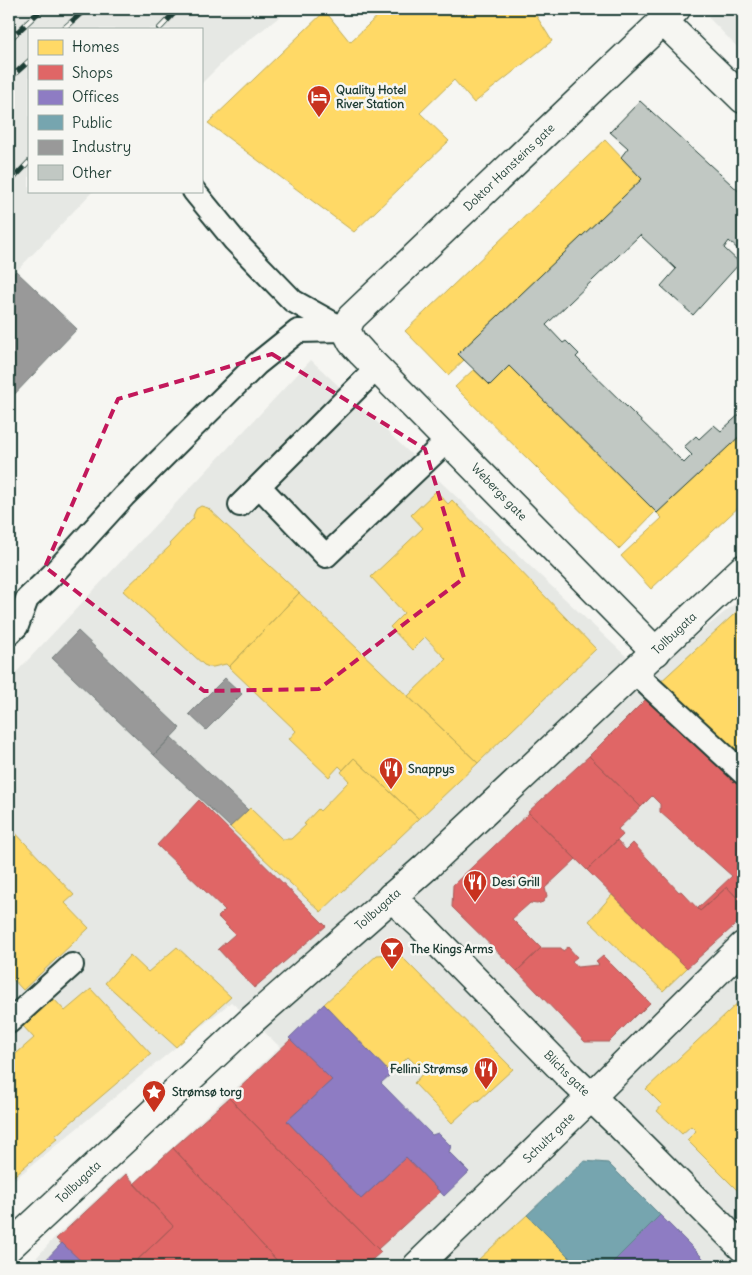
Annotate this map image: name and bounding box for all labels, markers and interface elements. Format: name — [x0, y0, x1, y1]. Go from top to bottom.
legend — [28, 28, 202, 192]
text: Homes — [72, 37, 119, 56]
text: Shops — [72, 63, 113, 82]
place label: Quality Hotel River Station — [336, 82, 407, 111]
hotel icon: Quality Hotel River Station — [306, 84, 332, 118]
text: Offices — [72, 87, 119, 106]
text: Public — [72, 113, 113, 132]
street label: Doktor Hansteins gate — [460, 120, 558, 214]
text: Industry — [72, 137, 131, 156]
text: Other — [72, 163, 112, 182]
street label: Webergs gate — [468, 460, 530, 523]
street label: Tollbugata — [649, 609, 699, 658]
restaurant icon: Snappys — [378, 756, 404, 790]
place label: Snappys — [408, 761, 455, 777]
restaurant icon: Desi Grill — [462, 869, 488, 903]
place label: Desi Grill — [492, 874, 540, 889]
street label: Tollbugata — [352, 885, 403, 933]
bar icon: The Kings Arms — [379, 936, 405, 970]
place label: The Kings Arms — [410, 941, 494, 957]
street label: Blichs gate — [541, 1047, 593, 1099]
restaurant icon: Fellini Strømsø — [473, 1056, 499, 1090]
place label: Fellini Strømsø — [390, 1061, 468, 1076]
place icon: Strømsø torg — [141, 1079, 167, 1113]
place label: Strømsø torg — [172, 1084, 242, 1100]
street label: Schultz gate — [520, 1109, 578, 1166]
street label: Tollbugata — [53, 1157, 104, 1206]

